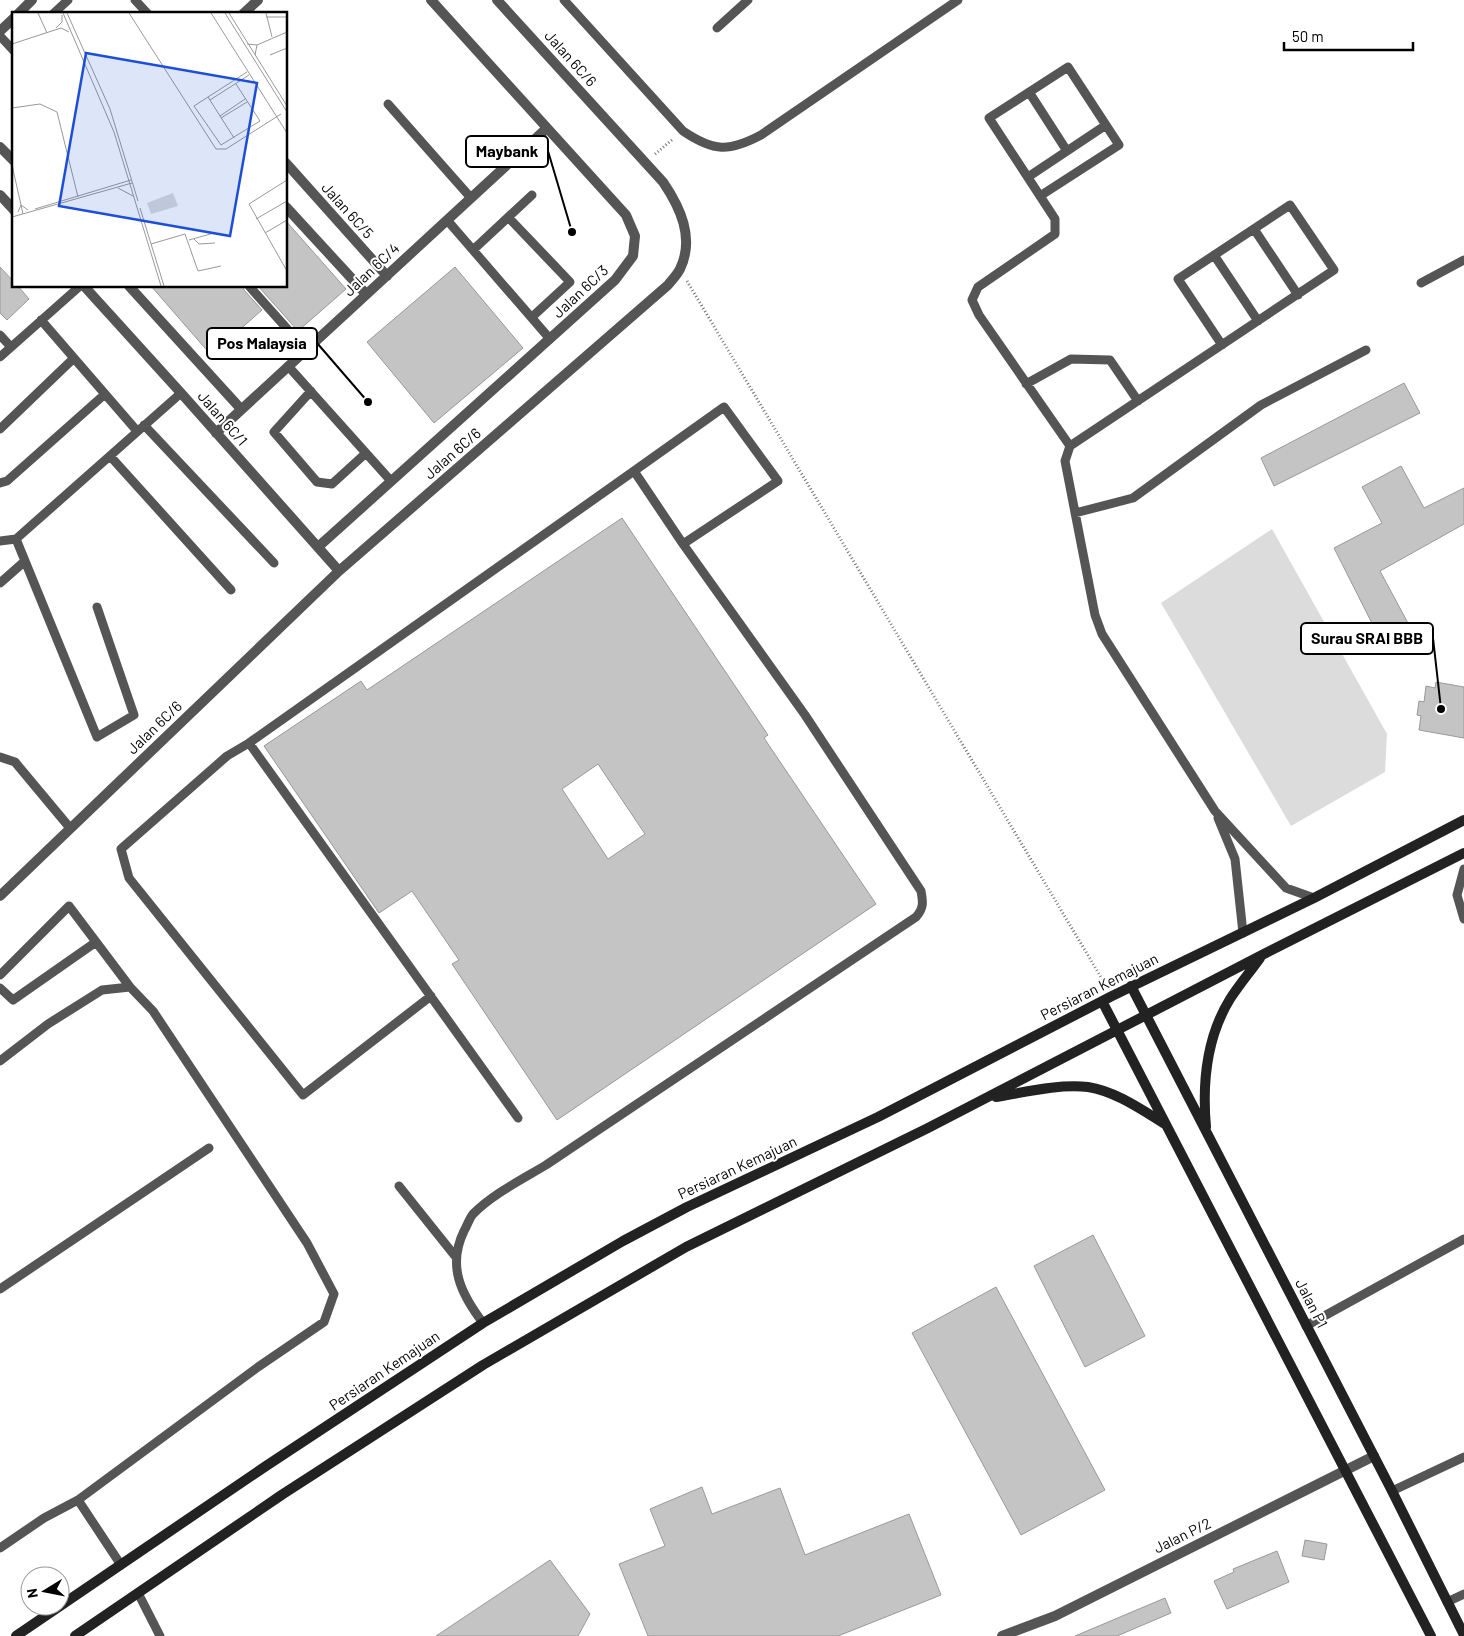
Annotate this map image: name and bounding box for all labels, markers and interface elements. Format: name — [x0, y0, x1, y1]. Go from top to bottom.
inset map — [12, 12, 288, 288]
scale bar — [1284, 20, 1413, 52]
street label: Jalan 6C/6 — [541, 26, 601, 90]
text: 50 m — [1292, 27, 1324, 45]
callout: Maybank — [466, 136, 548, 167]
text: Maybank — [476, 141, 539, 160]
street label: Jalan 6C/5 — [318, 178, 378, 242]
street label: Jalan 6C/4 — [339, 239, 403, 299]
street label: Jalan 6C/3 — [549, 261, 611, 321]
callout: Pos Malaysia — [207, 328, 317, 359]
text: Pos Malaysia — [217, 333, 307, 352]
street label: Jalan 6C/1 — [194, 387, 252, 449]
street label: Jalan 6C/6 — [420, 424, 484, 482]
callout: Surau SRAI BBB — [1301, 623, 1433, 654]
text: Surau SRAI BBB — [1311, 628, 1423, 647]
street label: Jalan 6C/6 — [123, 697, 185, 757]
street label: Persiaran Kemajuan — [1037, 949, 1161, 1023]
street label: Persiaran Kemajuan — [675, 1132, 799, 1202]
street label: Jalan P1 — [1292, 1275, 1332, 1331]
street label: Persiaran Kemajuan — [325, 1326, 443, 1414]
street label: Jalan P/2 — [1150, 1513, 1214, 1557]
north arrow — [20, 1566, 70, 1616]
text: N — [23, 1587, 41, 1599]

